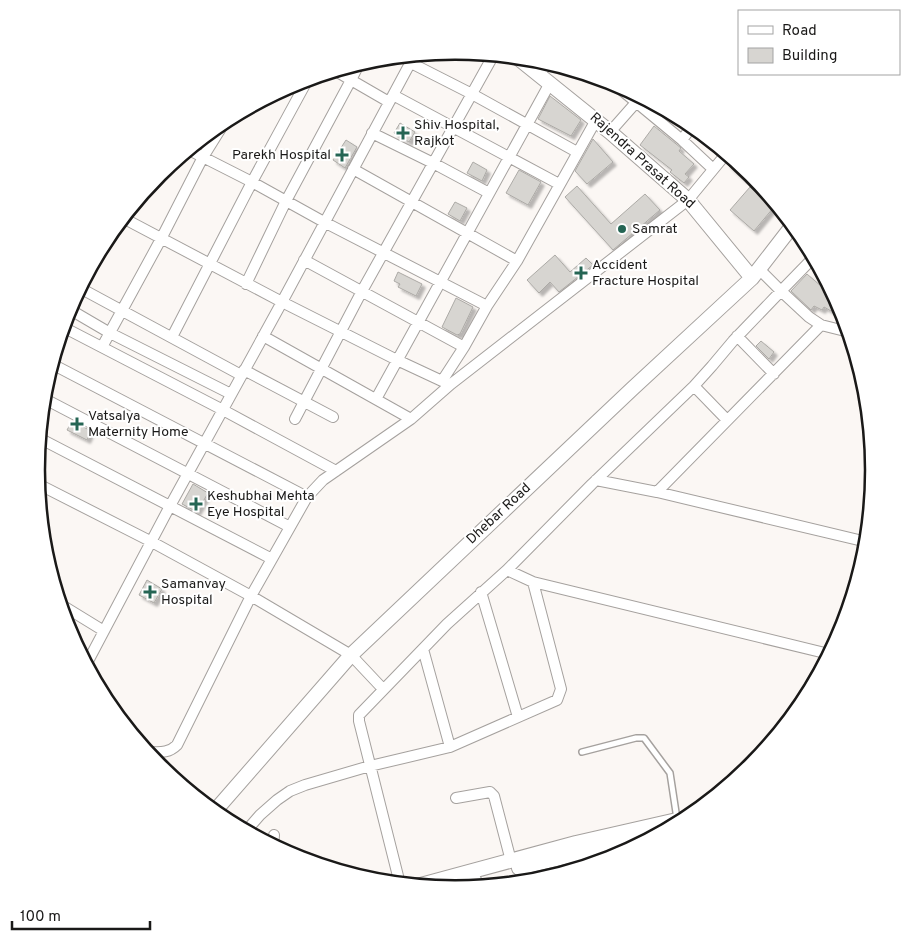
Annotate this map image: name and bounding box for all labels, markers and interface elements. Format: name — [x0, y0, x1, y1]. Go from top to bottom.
legend — [738, 10, 900, 75]
text: Road — [782, 22, 817, 41]
text: Building — [782, 47, 837, 66]
street label: Rajendra Prasat Road — [586, 109, 698, 213]
place label: Shiv Hospital, Rajkot — [414, 117, 499, 150]
marker: Shiv Hospital, Rajkot — [396, 126, 410, 140]
place label: Parekh Hospital — [232, 147, 331, 164]
marker: Parekh Hospital — [335, 148, 349, 162]
place label: Samrat — [632, 221, 678, 238]
marker: Samrat — [616, 223, 628, 235]
place label: Accident Fracture Hospital — [592, 257, 699, 290]
marker: Accident Fracture Hospital — [574, 266, 588, 280]
place label: Vatsalya Maternity Home — [88, 408, 189, 441]
marker: Vatsalya Maternity Home — [70, 417, 84, 431]
street label: Dhebar Road — [463, 480, 535, 548]
place label: Keshubhai Mehta Eye Hospital — [207, 488, 315, 521]
marker: Keshubhai Mehta Eye Hospital — [189, 497, 203, 511]
place label: Samanvay Hospital — [161, 576, 226, 609]
marker: Samanvay Hospital — [143, 585, 157, 599]
scale bar — [12, 898, 150, 930]
text: 100 m — [20, 908, 61, 927]

